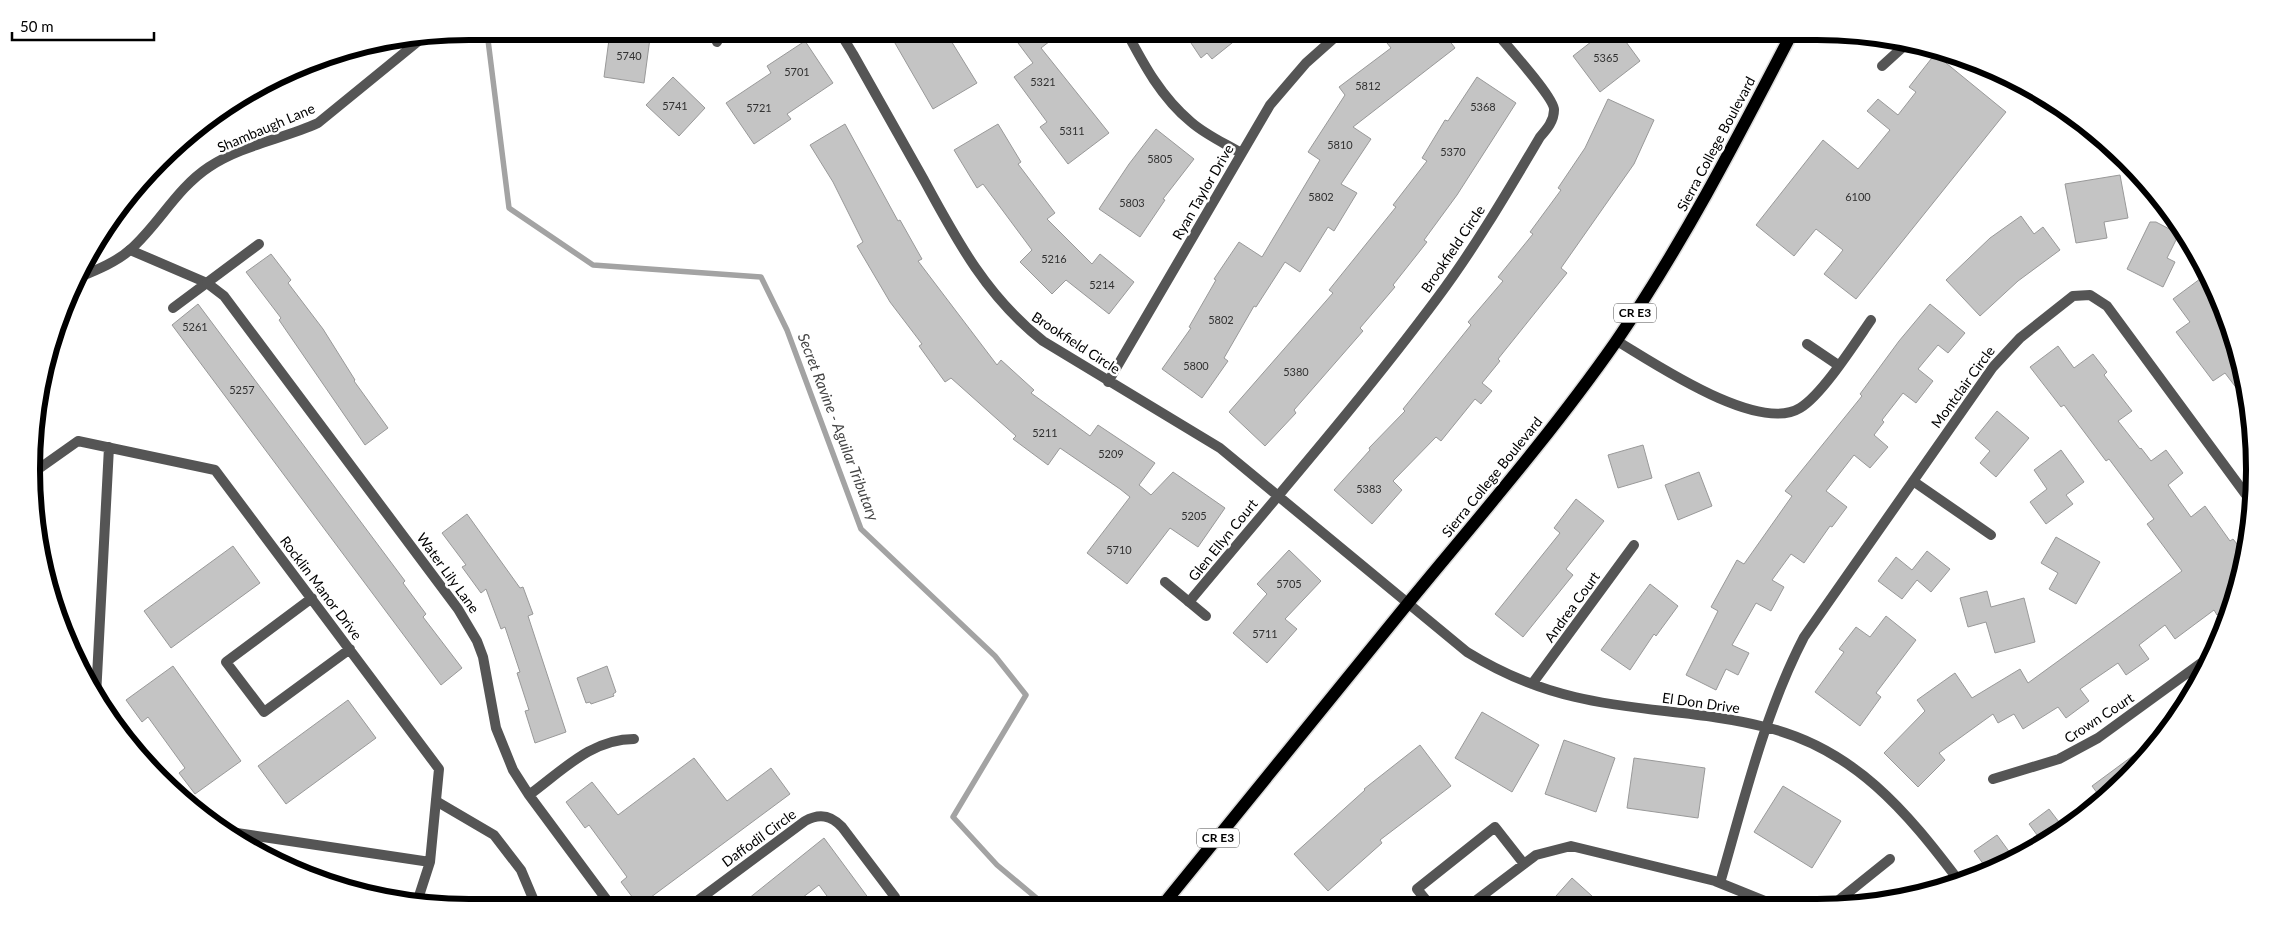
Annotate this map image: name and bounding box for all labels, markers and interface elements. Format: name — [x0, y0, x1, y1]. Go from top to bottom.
scale bar — [12, 10, 155, 42]
text: 50 m — [20, 17, 54, 35]
house number: 5740 — [616, 49, 642, 62]
house number: 5365 — [1593, 51, 1619, 64]
house number: 5701 — [784, 65, 810, 78]
street label: Sierra College Boulevard — [1673, 73, 1758, 214]
house number: 5321 — [1030, 75, 1056, 88]
house number: 5812 — [1355, 79, 1381, 92]
street label: Shambaugh Lane — [214, 99, 317, 156]
house number: 5741 — [662, 99, 688, 112]
house number: 5368 — [1470, 100, 1496, 113]
house number: 5721 — [746, 101, 772, 114]
house number: 5311 — [1059, 124, 1085, 137]
house number: 5810 — [1327, 138, 1353, 151]
street label: Ryan Taylor Drive — [1168, 141, 1237, 242]
house number: 5370 — [1440, 145, 1466, 158]
house number: 5805 — [1147, 152, 1173, 165]
house number: 5802 — [1308, 190, 1334, 203]
house number: 6100 — [1845, 190, 1871, 203]
house number: 5803 — [1119, 196, 1145, 209]
street label: Brookfield Circle — [1417, 202, 1488, 296]
house number: 5216 — [1041, 252, 1067, 265]
house number: 5214 — [1089, 278, 1115, 291]
road number: CR E3 — [1614, 304, 1656, 322]
street label: Brookfield Circle — [1029, 308, 1124, 377]
house number: 5802 — [1208, 313, 1234, 326]
house number: 5261 — [182, 320, 208, 333]
water label: Secret Ravine - Aguilar Tributary — [795, 330, 883, 524]
street label: Montclair Circle — [1927, 342, 1998, 431]
house number: 5800 — [1183, 359, 1209, 372]
house number: 5380 — [1283, 365, 1309, 378]
house number: 5257 — [229, 383, 255, 396]
street label: Sierra College Boulevard — [1438, 413, 1545, 540]
house number: 5211 — [1032, 426, 1058, 439]
house number: 5209 — [1098, 447, 1124, 460]
house number: 5383 — [1356, 482, 1382, 495]
street label: Glen Ellyn Court — [1184, 495, 1261, 584]
house number: 5205 — [1181, 509, 1207, 522]
street label: Water Lily Lane — [414, 529, 483, 616]
street label: Rocklin Manor Drive — [277, 533, 366, 643]
house number: 5710 — [1106, 543, 1132, 556]
street label: Andrea Court — [1540, 568, 1603, 645]
house number: 5705 — [1276, 577, 1302, 590]
house number: 5711 — [1252, 627, 1278, 640]
street label: El Don Drive — [1661, 689, 1741, 716]
street label: Crown Court — [2061, 689, 2137, 746]
street label: Daffodil Circle — [718, 805, 799, 870]
road number: CR E3 — [1197, 828, 1239, 848]

